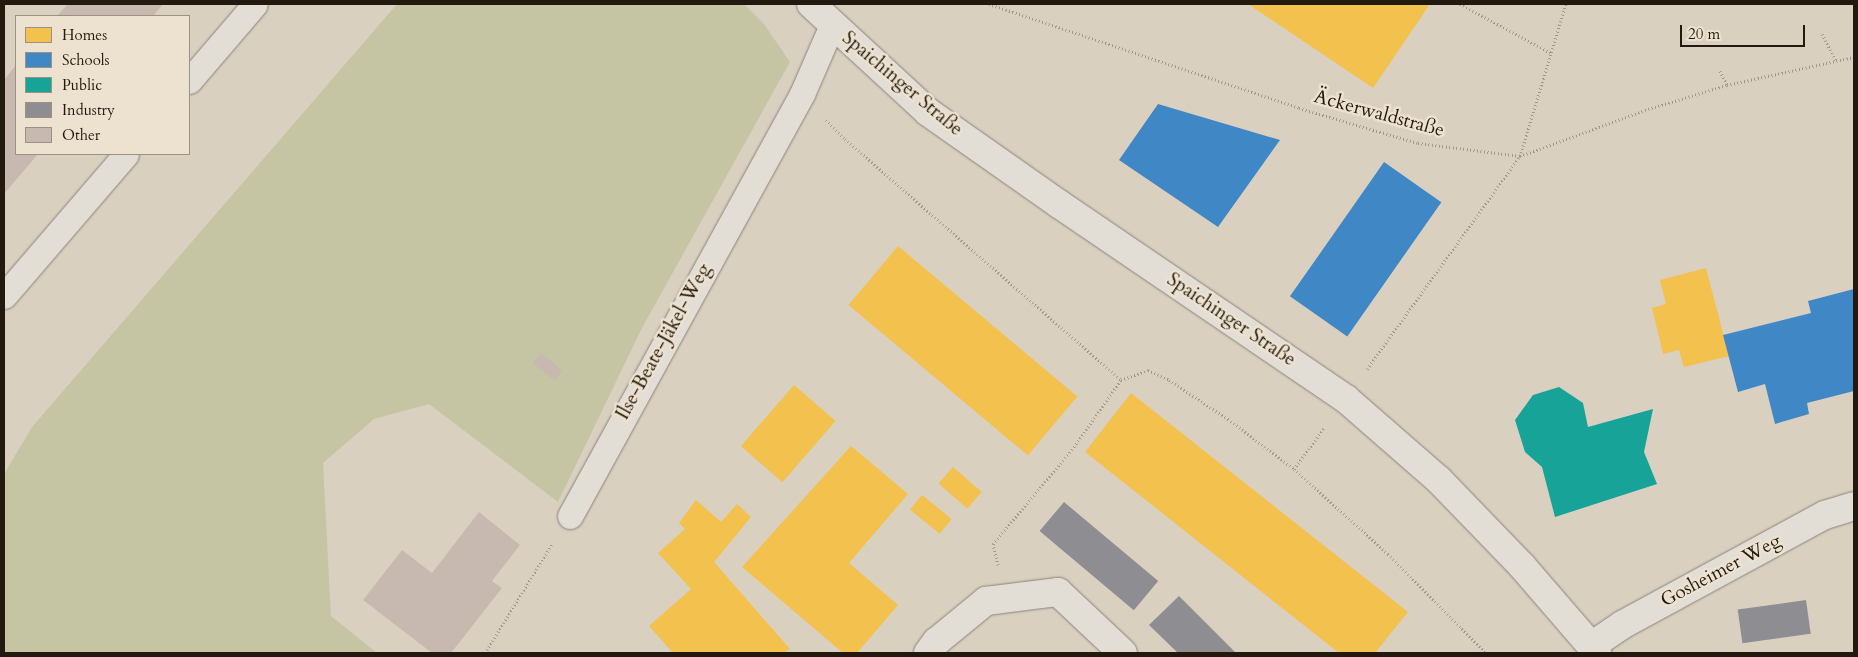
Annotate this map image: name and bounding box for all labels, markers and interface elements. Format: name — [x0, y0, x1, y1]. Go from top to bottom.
legend — [15, 15, 190, 155]
scale bar — [1683, 15, 1808, 47]
text: 20 m — [1688, 24, 1720, 44]
text: Homes — [62, 25, 107, 45]
street label: Spaichinger Straße — [837, 27, 967, 141]
text: Schools — [62, 50, 110, 70]
text: Public — [62, 75, 102, 95]
street label: Äckerwaldstraße — [1311, 86, 1447, 142]
text: Industry — [62, 100, 115, 120]
text: Other — [62, 125, 100, 145]
street label: Ilse-Beate-Jäkel-Weg — [612, 260, 716, 424]
street label: Spaichinger Straße — [1162, 269, 1300, 371]
street label: Gosheimer Weg — [1657, 530, 1785, 612]

